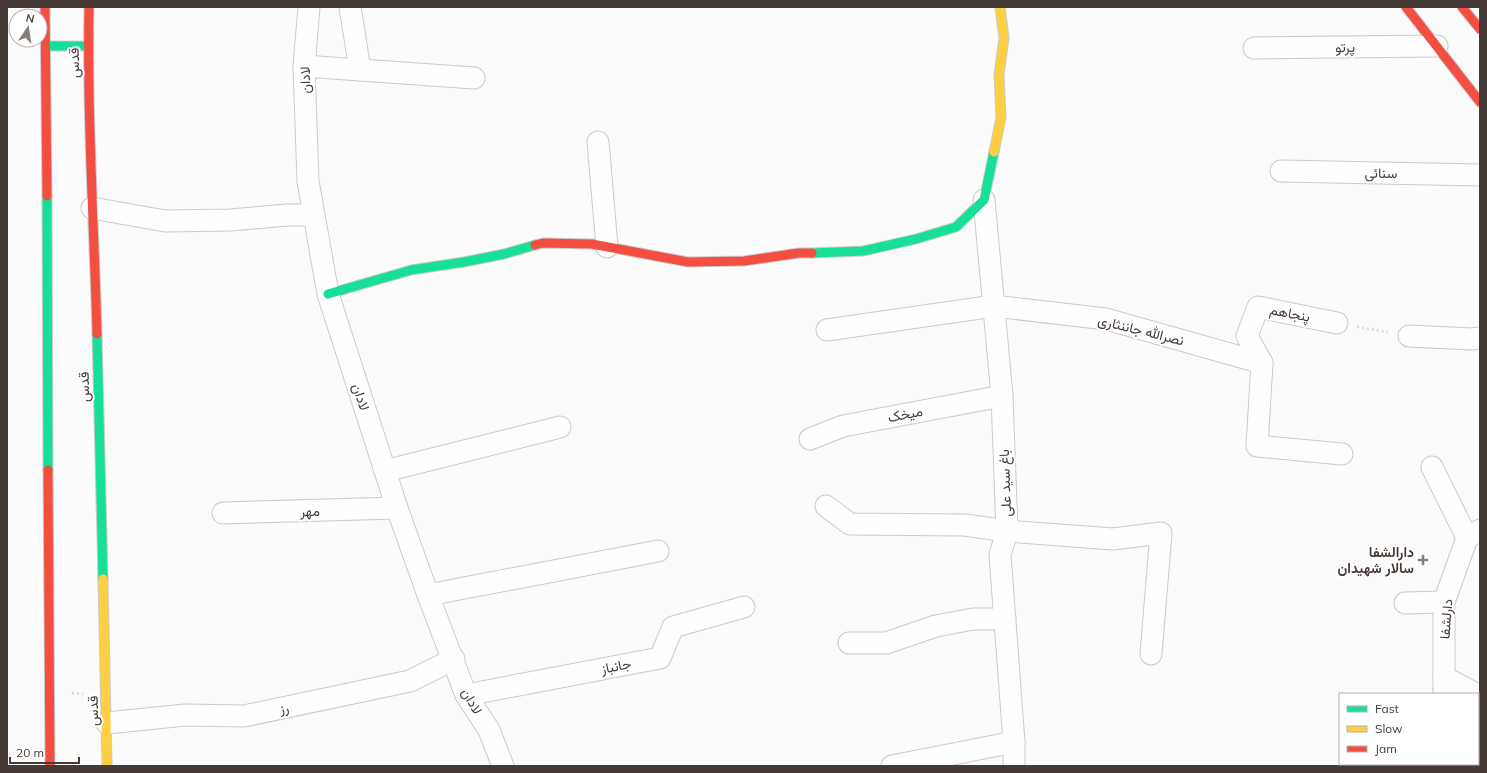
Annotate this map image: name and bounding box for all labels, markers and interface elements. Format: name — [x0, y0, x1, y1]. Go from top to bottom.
north arrow — [8, 8, 48, 48]
text: N — [25, 11, 36, 26]
street label: پرتو — [1335, 38, 1355, 57]
street label: قدس — [65, 48, 83, 78]
street label: لادان — [296, 66, 314, 94]
street label: سنائی — [1364, 164, 1398, 182]
street label: پنجاهم — [1268, 300, 1312, 327]
street label: نصرالله جاننثاری — [1096, 311, 1186, 349]
street label: قدس — [75, 372, 93, 402]
street label: لادان — [348, 381, 374, 413]
street label: میخک — [886, 402, 924, 426]
street label: باغ سید علی — [995, 449, 1017, 517]
street label: مهر — [299, 502, 320, 520]
place label: دارالشفا سالار شهیدان — [1338, 543, 1414, 577]
marker: دارالشفا سالار شهیدان — [1417, 554, 1429, 566]
street label: دارلشفا — [1436, 598, 1456, 640]
street label: جانباز — [598, 654, 633, 678]
street label: لادان — [457, 685, 487, 717]
legend — [1339, 693, 1479, 765]
street label: قدس — [84, 696, 102, 726]
street label: رز — [277, 698, 291, 718]
text: Fast — [1375, 701, 1399, 716]
text: Slow — [1375, 721, 1403, 736]
scale bar — [10, 739, 79, 765]
text: Jam — [1375, 741, 1397, 756]
text: 20 m — [16, 745, 44, 760]

